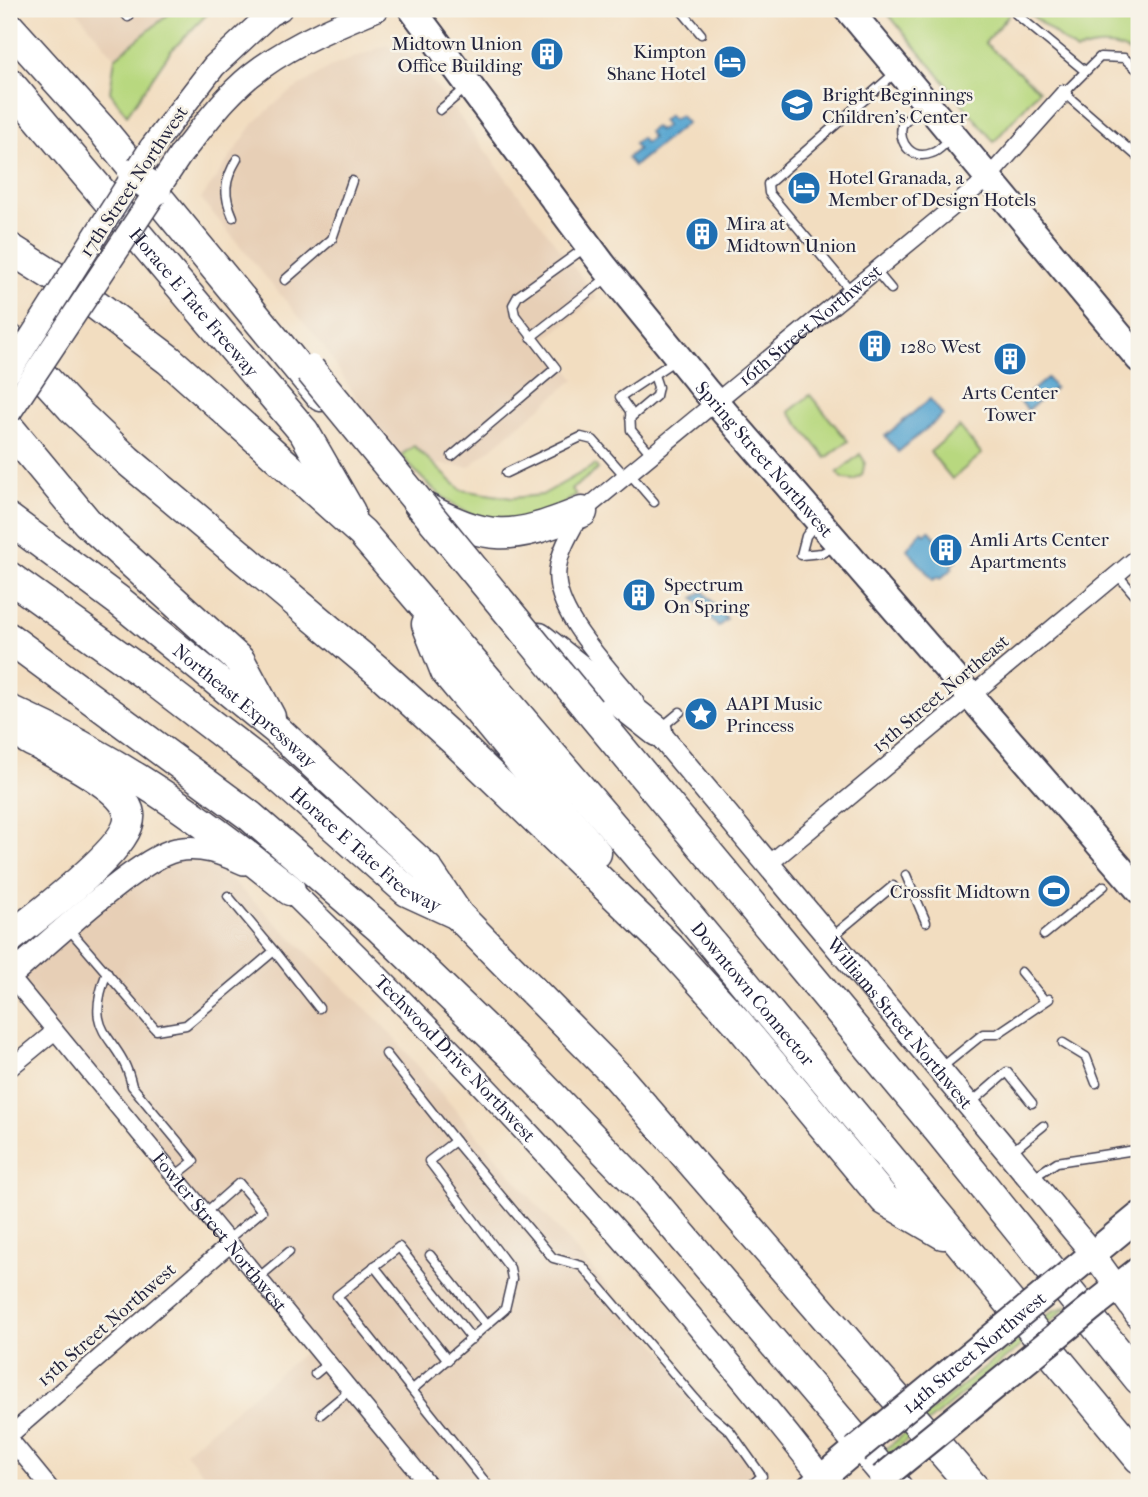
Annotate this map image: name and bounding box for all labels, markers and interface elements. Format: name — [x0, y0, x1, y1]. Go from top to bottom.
place label: Midtown Union Office Building — [392, 33, 523, 77]
building icon: Midtown Union Office Building — [528, 35, 566, 73]
place label: Kimpton Shane Hotel — [607, 41, 706, 85]
hotel icon: Kimpton Shane Hotel — [711, 43, 749, 81]
place label: Bright Beginnings Children's Center — [822, 84, 973, 128]
school or university icon: Bright Beginnings Children's Center — [778, 86, 816, 124]
street label: 17th Street Northwest — [75, 102, 193, 261]
place label: Hotel Granada, a Member of Design Hotels — [828, 167, 1036, 211]
hotel icon: Hotel Granada, a Member of Design Hotels — [785, 169, 823, 207]
place label: Mira at Midtown Union — [726, 213, 856, 257]
building icon: Mira at Midtown Union — [683, 215, 721, 253]
street label: Horace E Tate Freeway — [124, 224, 263, 383]
street label: 16th Street Northwest — [735, 260, 887, 391]
building icon: 1280 West — [856, 327, 894, 365]
place label: 1280 West — [900, 336, 981, 358]
building icon: Arts Center Tower — [991, 340, 1029, 378]
street label: Spring Street Northwest — [690, 377, 838, 542]
place label: Arts Center Tower — [961, 382, 1059, 426]
place label: Amli Arts Center Apartments — [969, 529, 1110, 573]
building icon: Amli Arts Center Apartments — [927, 531, 965, 569]
place label: Spectrum On Spring — [664, 574, 750, 618]
building icon: Spectrum On Spring — [620, 576, 658, 614]
street label: 15th Street Northeast — [868, 630, 1014, 757]
street label: Northeast Expressway — [168, 640, 321, 774]
place label: AAPI Music Princess — [725, 693, 822, 737]
place icon: AAPI Music Princess — [682, 695, 720, 733]
street label: Horace E Tate Freeway — [286, 783, 445, 918]
sports icon: Crossfit Midtown — [1035, 872, 1073, 910]
place label: Crossfit Midtown — [890, 881, 1030, 903]
street label: Downtown Connector — [686, 918, 819, 1071]
street label: Williams Street Northwest — [821, 933, 977, 1114]
street label: Techwood Drive Northwest — [370, 970, 540, 1147]
street label: Fowler Street Northwest — [147, 1148, 292, 1317]
street label: 15th Street Northwest — [33, 1258, 181, 1391]
street label: 14th Street Northwest — [898, 1287, 1051, 1418]

